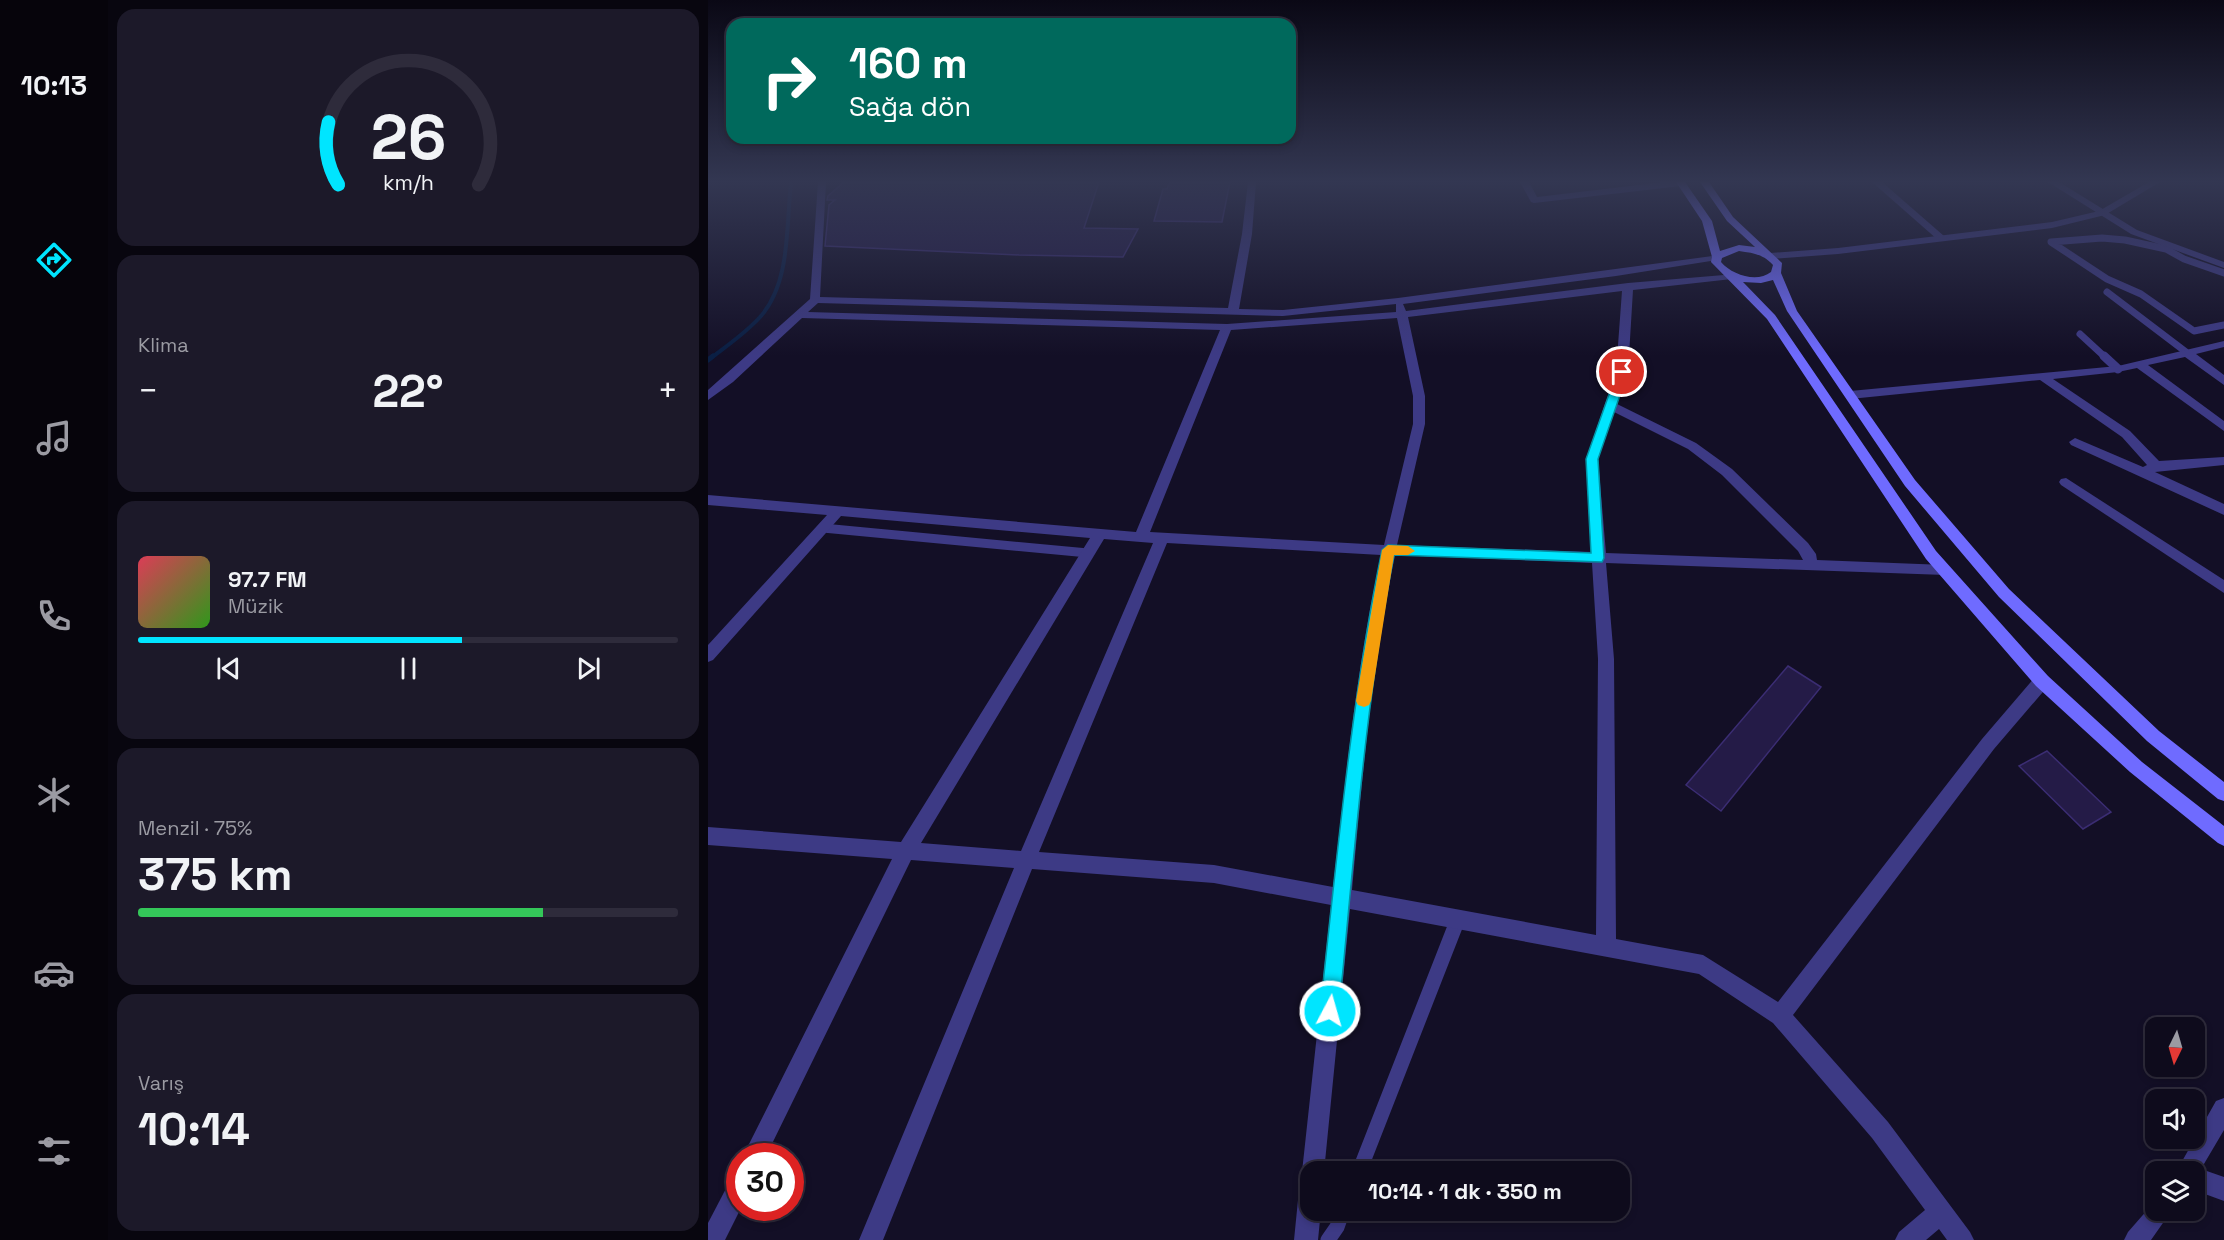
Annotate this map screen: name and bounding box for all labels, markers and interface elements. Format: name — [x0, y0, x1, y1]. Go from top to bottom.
text: 160 m — [849, 37, 968, 90]
icon: right — [750, 42, 828, 120]
text: 10:13 — [21, 68, 87, 103]
text: Sağa dön — [849, 89, 971, 124]
text: 26 — [370, 98, 446, 177]
text: km/h — [382, 169, 434, 196]
icon: directions — [33, 239, 75, 281]
text: Klima — [138, 332, 189, 358]
pin — [1596, 346, 1647, 397]
icon: arrive — [1605, 355, 1638, 388]
text: 22° — [372, 363, 444, 420]
text: − — [138, 370, 158, 412]
text: + — [658, 370, 678, 412]
icon: music — [33, 417, 75, 459]
text: 97.7 FM — [228, 565, 307, 593]
text: Müzik — [228, 593, 284, 619]
icon: phone — [33, 595, 75, 637]
icon: previous — [212, 652, 245, 685]
icon: pause — [392, 652, 425, 685]
icon: next — [572, 652, 605, 685]
icon: climate — [33, 774, 75, 816]
text: Menzil · 75% — [138, 815, 252, 841]
text: 375 km — [138, 846, 293, 903]
icon: car — [33, 952, 75, 994]
position arrow — [1298, 979, 1362, 1043]
north arrow — [2145, 1017, 2205, 1077]
map controls — [2145, 1017, 2205, 1221]
text: Varış — [138, 1070, 184, 1096]
button: sound — [2145, 1089, 2205, 1149]
text: 10:14 — [138, 1101, 250, 1158]
icon: filters — [33, 1130, 75, 1172]
speed limit sign: 30 — [726, 1143, 804, 1221]
button: layers — [2145, 1161, 2205, 1221]
text: 10:14 · 1 dk · 350 m — [1368, 1177, 1562, 1205]

